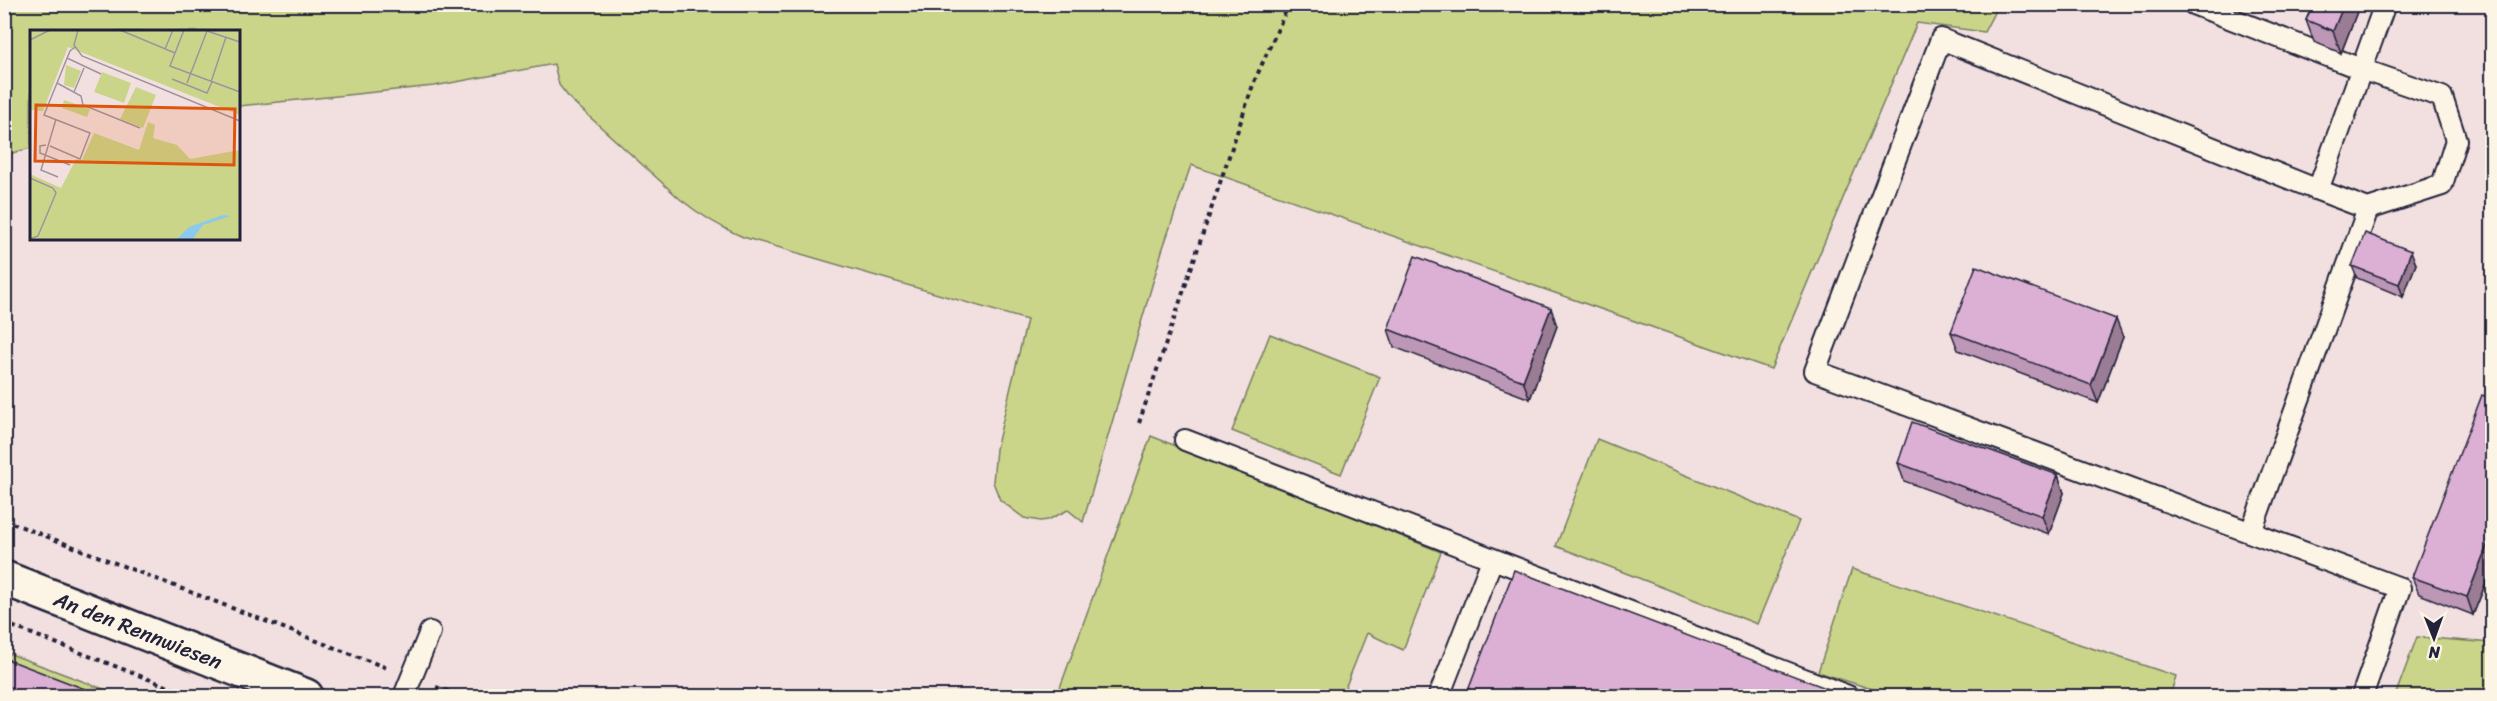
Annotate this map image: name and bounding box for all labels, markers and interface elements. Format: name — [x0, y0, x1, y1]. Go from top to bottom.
inset map — [30, 30, 240, 240]
street label: An den Rennwiesen — [47, 580, 228, 681]
north arrow — [2404, 608, 2464, 668]
text: N — [2428, 638, 2441, 667]

